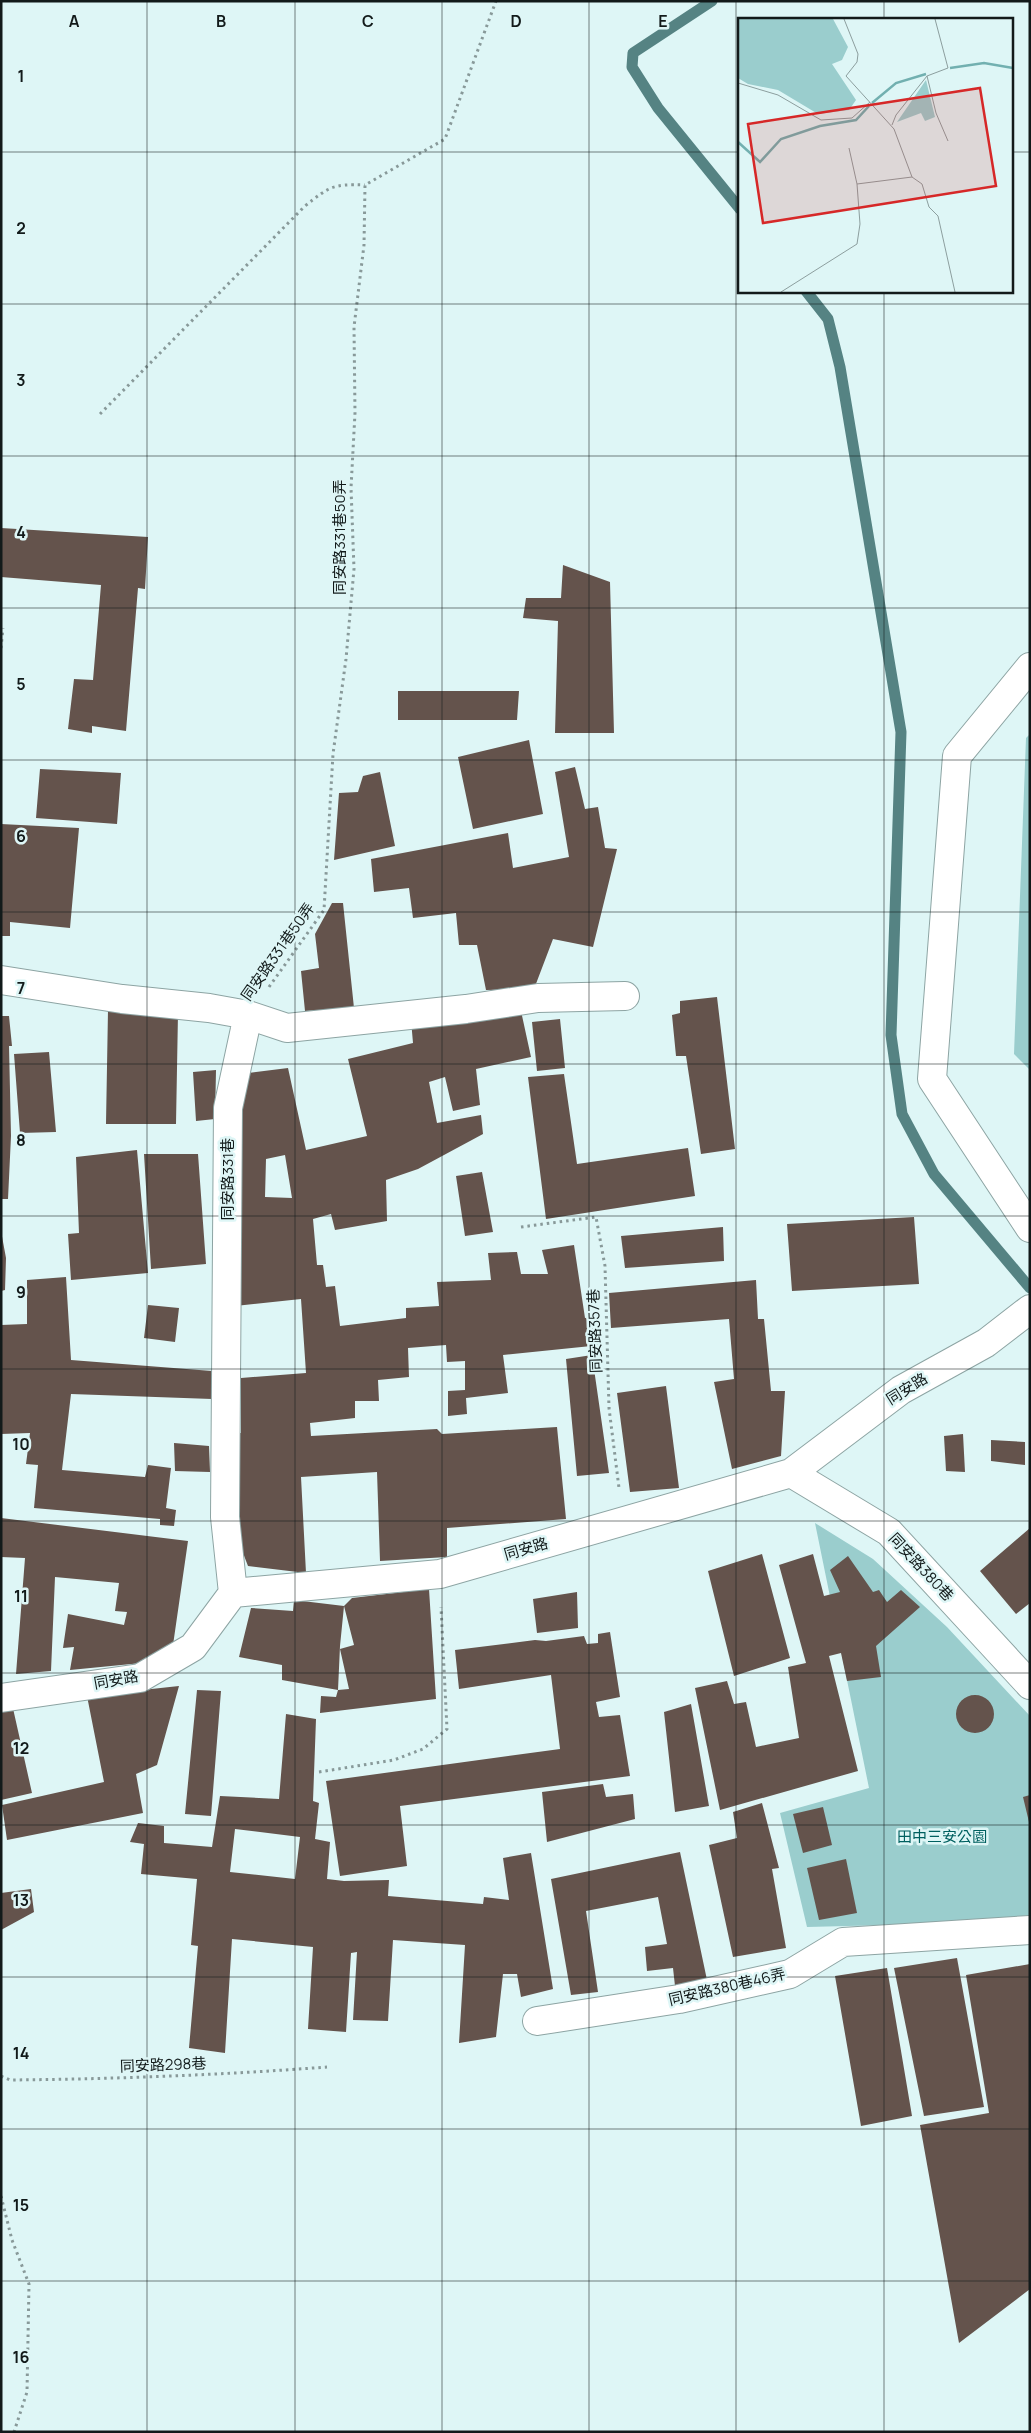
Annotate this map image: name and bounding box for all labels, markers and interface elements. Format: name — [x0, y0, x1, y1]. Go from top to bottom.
text: A — [69, 10, 80, 32]
text: B — [216, 10, 226, 32]
text: C — [362, 10, 374, 32]
text: D — [510, 10, 522, 32]
text: E — [658, 10, 668, 32]
inset map — [738, 18, 1014, 292]
text: 1 — [17, 65, 25, 87]
text: 2 — [16, 217, 26, 239]
text: 3 — [16, 369, 26, 391]
street label: 同安路331巷50弄 — [329, 479, 350, 595]
text: 4 — [16, 521, 26, 543]
text: 5 — [16, 673, 26, 695]
text: 6 — [16, 825, 26, 847]
street label: 同安路331巷50弄 — [236, 898, 319, 1005]
text: 7 — [17, 977, 25, 999]
text: 8 — [16, 1129, 26, 1151]
street label: 同安路331巷 — [217, 1138, 238, 1220]
text: 9 — [16, 1281, 26, 1303]
street label: 同安路357巷 — [583, 1288, 606, 1374]
street label: 同安路 — [882, 1368, 931, 1409]
text: 10 — [12, 1433, 30, 1455]
street label: 同安路380巷 — [884, 1528, 958, 1605]
street label: 同安路 — [501, 1532, 550, 1565]
text: 11 — [14, 1585, 28, 1607]
street label: 同安路 — [92, 1665, 140, 1694]
text: 12 — [13, 1737, 29, 1759]
park label: 田中三安公園 — [897, 1826, 987, 1847]
text: 13 — [13, 1889, 29, 1911]
street label: 同安路380巷46弄 — [666, 1963, 787, 2010]
text: 14 — [13, 2042, 29, 2064]
street label: 同安路298巷 — [119, 2052, 207, 2077]
text: 15 — [13, 2194, 29, 2216]
text: 16 — [13, 2346, 30, 2368]

